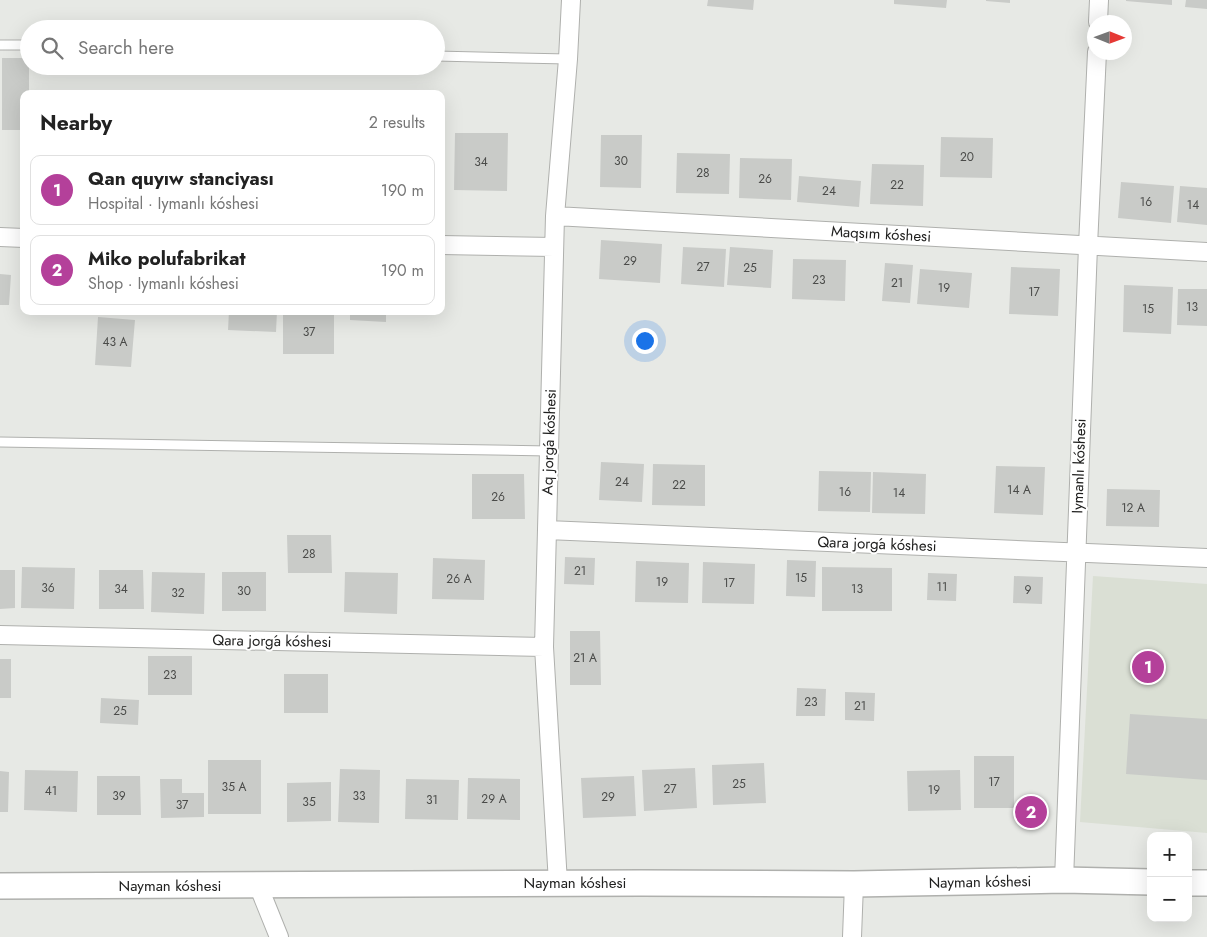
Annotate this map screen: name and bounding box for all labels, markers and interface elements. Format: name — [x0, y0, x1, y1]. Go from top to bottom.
north arrow — [1087, 15, 1132, 60]
search box — [20, 20, 445, 75]
icon: search — [38, 34, 66, 62]
text: Search here — [78, 34, 174, 61]
text: Nearby — [40, 108, 112, 138]
text: 2 results — [369, 111, 425, 134]
house number: 20 — [960, 148, 974, 166]
house number: 30 — [614, 152, 628, 170]
house number: 34 — [474, 153, 488, 171]
house number: 28 — [696, 164, 710, 182]
text: Qan quyıw stanciyası — [88, 165, 274, 192]
house number: 26 — [758, 170, 772, 188]
house number: 22 — [890, 176, 904, 194]
text: 1 — [53, 179, 61, 202]
text: 190 m — [381, 179, 424, 202]
house number: 24 — [822, 182, 836, 200]
text: Hospital · Iymanlı kóshesi — [88, 192, 259, 215]
house number: 16 — [1140, 193, 1152, 211]
house number: 14 — [1187, 196, 1199, 214]
street label: Maqsım kóshesi — [830, 220, 932, 248]
text: Miko polufabrikat — [88, 245, 246, 272]
house number: 29 — [623, 252, 637, 270]
house number: 27 — [696, 258, 710, 276]
text: 2 — [52, 259, 62, 282]
text: 190 m — [381, 259, 424, 282]
house number: 25 — [743, 259, 757, 277]
house number: 23 — [812, 271, 826, 289]
text: Shop · Iymanlı kóshesi — [88, 272, 239, 295]
house number: 21 — [891, 274, 903, 292]
house number: 19 — [938, 279, 950, 297]
house number: 17 — [1028, 283, 1041, 301]
house number: 13 — [1186, 298, 1198, 316]
house number: 15 — [1142, 300, 1154, 318]
house number: 37 — [303, 323, 316, 341]
your location — [632, 328, 658, 354]
house number: 43 А — [102, 333, 128, 351]
street label: Aq jorǵa kóshesi — [536, 389, 562, 495]
street label: Iymanlı kóshesi — [1066, 418, 1092, 514]
house number: 24 — [615, 473, 629, 491]
house number: 22 — [672, 476, 686, 494]
house number: 14 А — [1007, 481, 1031, 499]
house number: 16 — [839, 483, 851, 501]
house number: 14 — [893, 484, 905, 502]
house number: 26 — [491, 488, 505, 506]
house number: 12 А — [1121, 499, 1145, 517]
street label: Qara jorǵa kóshesi — [817, 531, 937, 557]
house number: 28 — [302, 545, 316, 563]
house number: 21 — [574, 562, 586, 580]
house number: 15 — [795, 569, 807, 587]
house number: 26 А — [446, 570, 472, 588]
house number: 19 — [656, 573, 668, 591]
house number: 17 — [723, 574, 736, 592]
house number: 11 — [937, 578, 947, 596]
house number: 36 — [41, 579, 55, 597]
house number: 34 — [114, 580, 128, 598]
house number: 13 — [851, 580, 863, 598]
house number: 9 — [1025, 581, 1032, 599]
house number: 30 — [237, 582, 251, 600]
house number: 32 — [171, 584, 185, 602]
street label: Qara jorǵa kóshesi — [212, 629, 332, 653]
pin: 1 — [1132, 648, 1164, 686]
house number: 21 А — [573, 649, 597, 667]
house number: 23 — [163, 666, 177, 684]
house number: 23 — [804, 693, 818, 711]
house number: 21 — [854, 697, 866, 715]
house number: 25 — [113, 702, 127, 720]
house number: 17 — [988, 773, 1001, 791]
house number: 25 — [732, 775, 746, 793]
house number: 35 А — [222, 778, 246, 796]
house number: 27 — [663, 780, 677, 798]
house number: 19 — [928, 781, 940, 799]
house number: 41 — [45, 782, 57, 800]
house number: 39 — [112, 787, 126, 805]
house number: 33 — [352, 787, 366, 805]
house number: 29 — [601, 788, 615, 806]
house number: 29 А — [481, 790, 507, 808]
house number: 31 — [426, 791, 438, 809]
house number: 35 — [302, 793, 316, 811]
pin: 2 — [1015, 793, 1047, 831]
house number: 37 — [176, 796, 189, 814]
map controls — [1147, 832, 1192, 922]
button: + — [1147, 832, 1192, 877]
street label: Nayman kóshesi — [928, 870, 1032, 894]
street label: Nayman kóshesi — [524, 872, 626, 894]
street label: Nayman kóshesi — [119, 875, 221, 897]
button: − — [1147, 877, 1192, 922]

